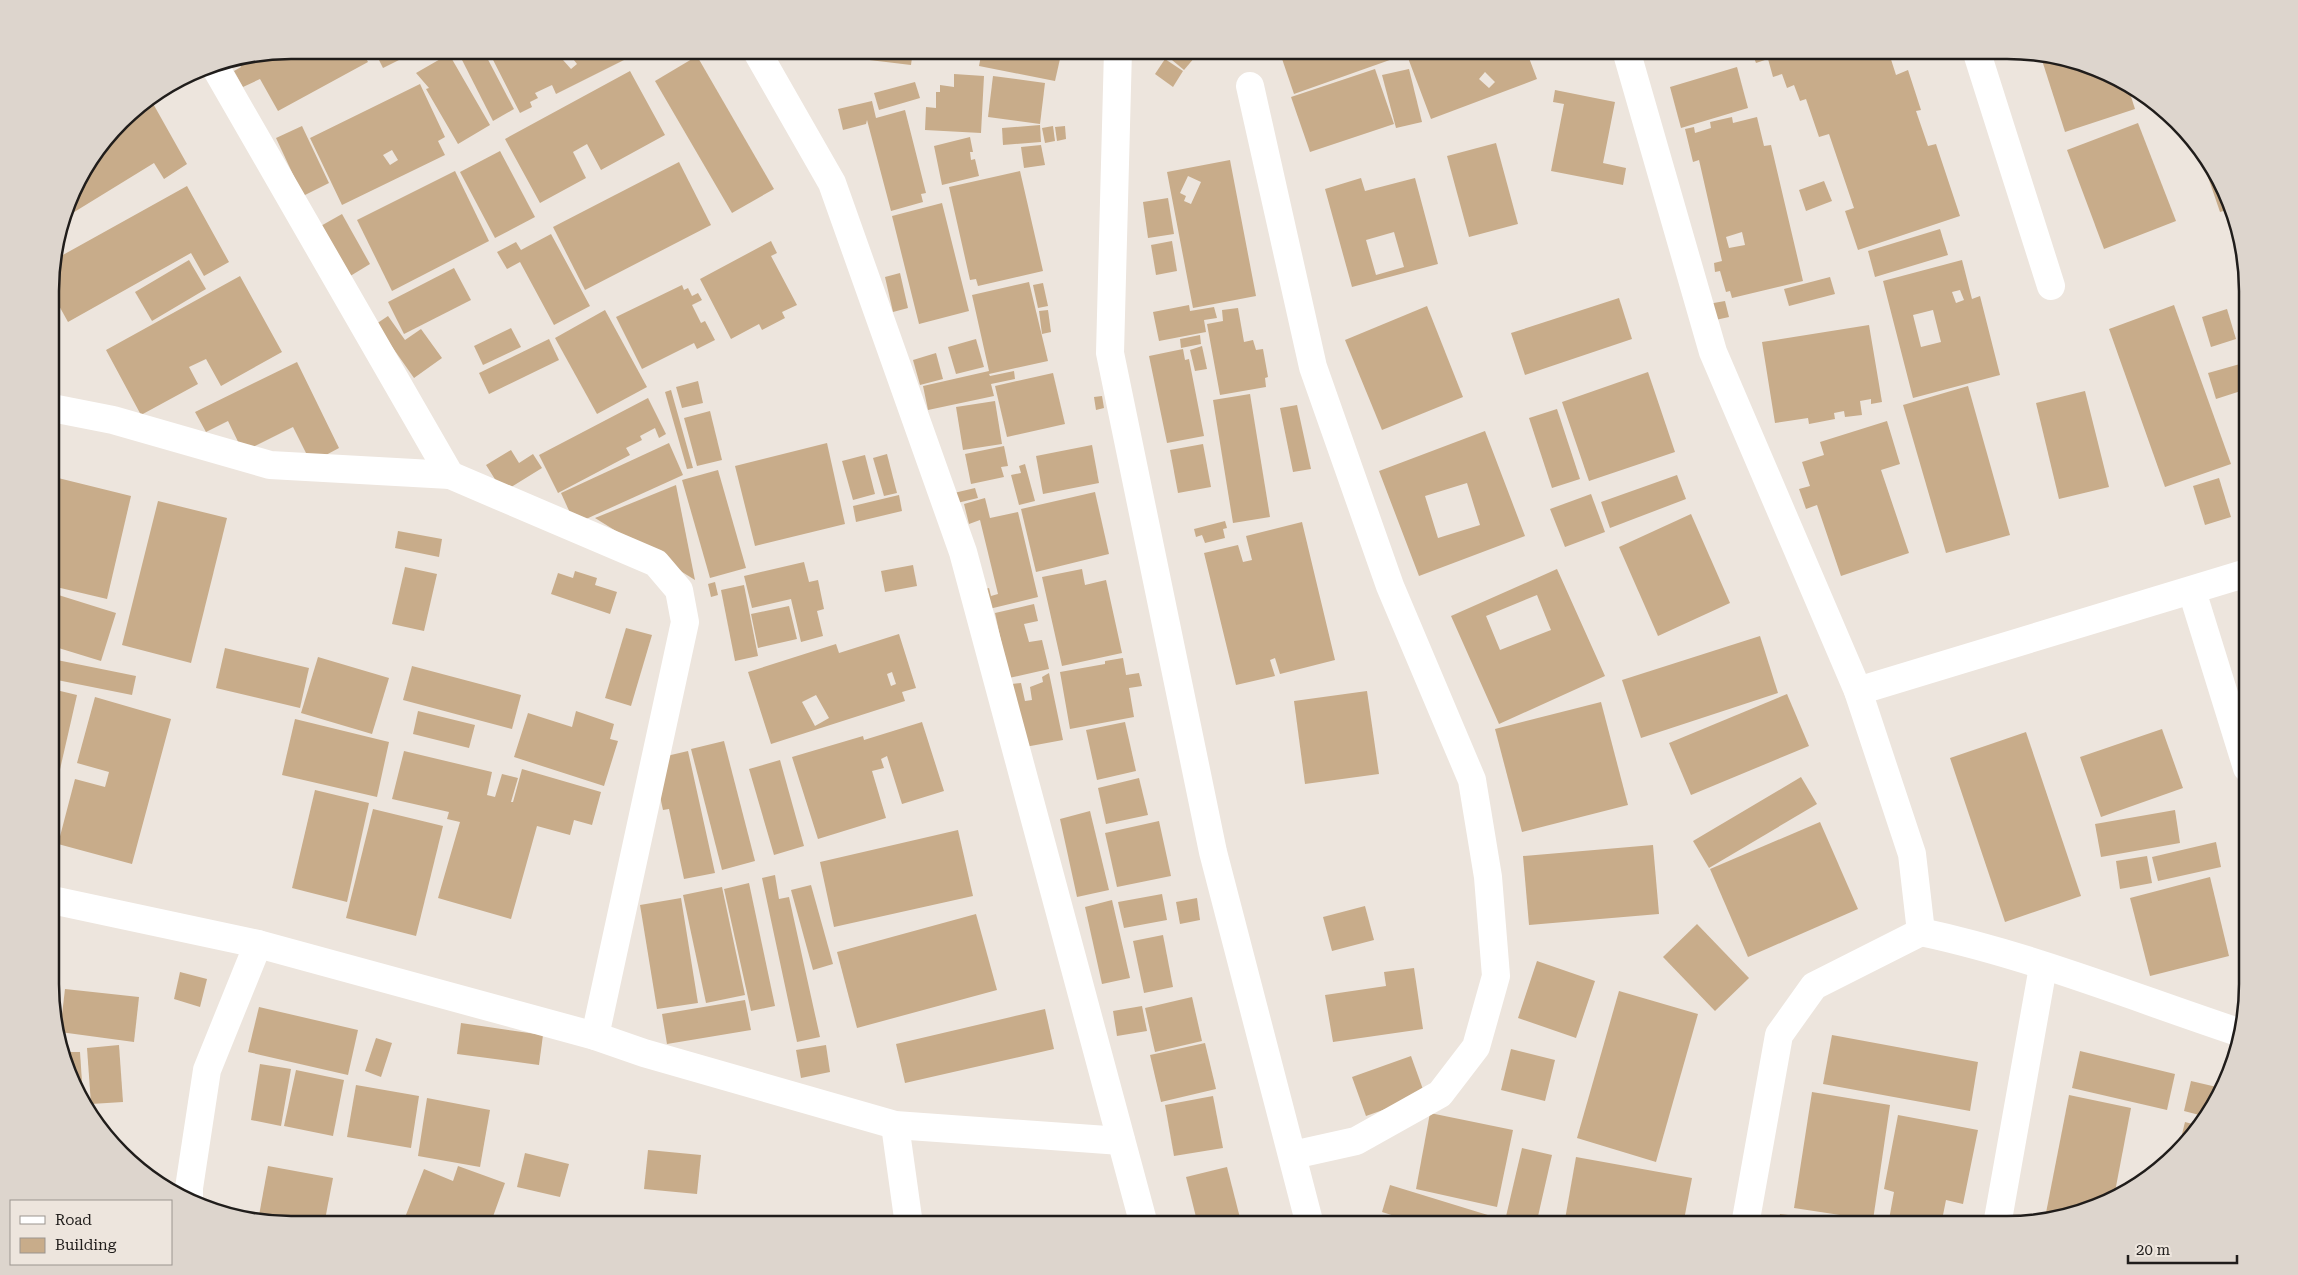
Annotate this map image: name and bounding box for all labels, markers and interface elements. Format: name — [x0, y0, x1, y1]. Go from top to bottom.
legend — [10, 1200, 172, 1265]
text: Road — [55, 1211, 92, 1229]
scale bar — [2128, 1232, 2237, 1264]
text: Building — [55, 1236, 117, 1254]
text: 20 m — [2136, 1241, 2171, 1259]

